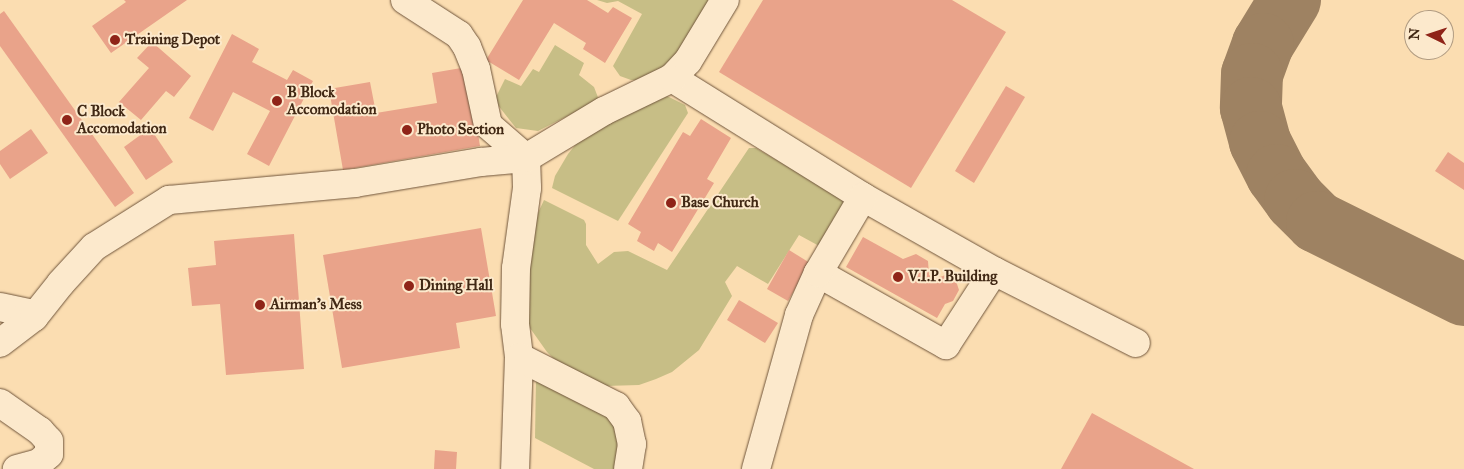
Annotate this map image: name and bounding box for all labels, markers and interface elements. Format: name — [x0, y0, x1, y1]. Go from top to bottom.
north arrow — [1404, 10, 1454, 60]
text: N — [1406, 27, 1423, 41]
place label: Training Depot — [125, 31, 220, 49]
marker: Training Depot — [109, 34, 121, 46]
place label: B Block Accomodation — [287, 83, 377, 118]
marker: B Block Accomodation — [271, 95, 283, 107]
place label: C Block Accomodation — [77, 102, 167, 137]
marker: C Block Accomodation — [61, 114, 73, 126]
place label: Photo Section — [417, 121, 504, 139]
marker: Photo Section — [401, 124, 413, 136]
place label: Base Church — [681, 194, 759, 212]
marker: Base Church — [665, 197, 677, 209]
place label: V.I.P. Building — [908, 268, 997, 286]
marker: V.I.P. Building — [892, 271, 904, 283]
place label: Dining Hall — [419, 277, 493, 295]
marker: Dining Hall — [403, 280, 415, 292]
place label: Airman's Mess — [270, 296, 362, 314]
marker: Airman's Mess — [254, 299, 266, 311]

